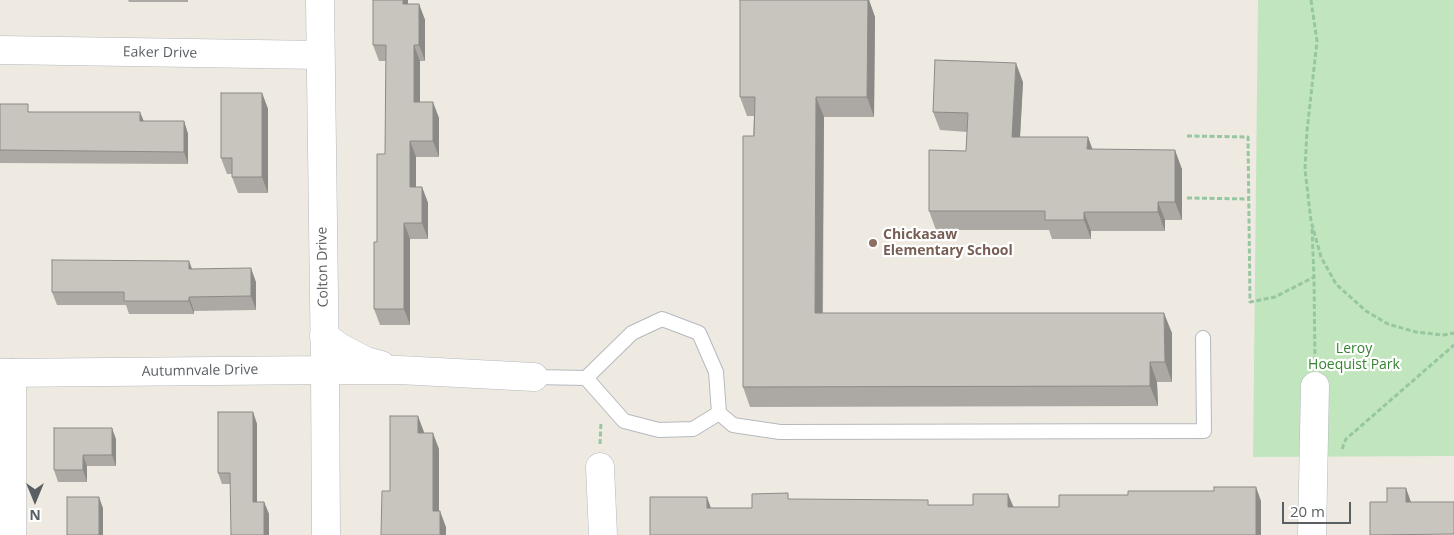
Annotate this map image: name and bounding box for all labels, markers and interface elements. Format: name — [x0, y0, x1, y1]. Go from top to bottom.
street label: Eaker Drive — [123, 44, 197, 62]
street label: Colton Drive — [314, 227, 332, 307]
place label: Chickasaw Elementary School — [883, 227, 1013, 260]
marker: Chickasaw Elementary School — [867, 237, 879, 249]
park label: Leroy Hoequist Park — [1308, 341, 1400, 374]
street label: Autumnvale Drive — [142, 362, 258, 380]
north arrow — [10, 475, 60, 525]
scale bar — [1284, 492, 1353, 524]
text: 20 m — [1290, 501, 1325, 521]
text: N — [29, 506, 41, 525]

